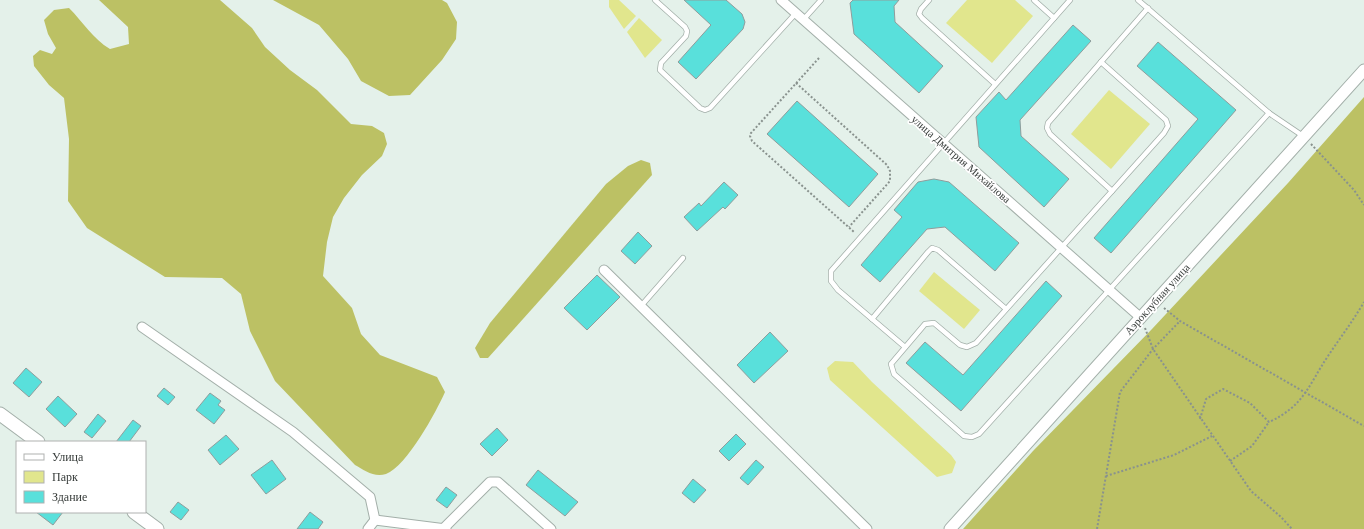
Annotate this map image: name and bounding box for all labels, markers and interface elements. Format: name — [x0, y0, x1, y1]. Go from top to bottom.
street label: улица Дмитрия Михайлова — [909, 113, 1013, 205]
street label: Аэроклубная улица — [1122, 261, 1192, 337]
legend — [16, 441, 146, 513]
text: Улица — [52, 450, 84, 464]
text: Парк — [52, 470, 78, 484]
text: Здание — [52, 490, 87, 504]

